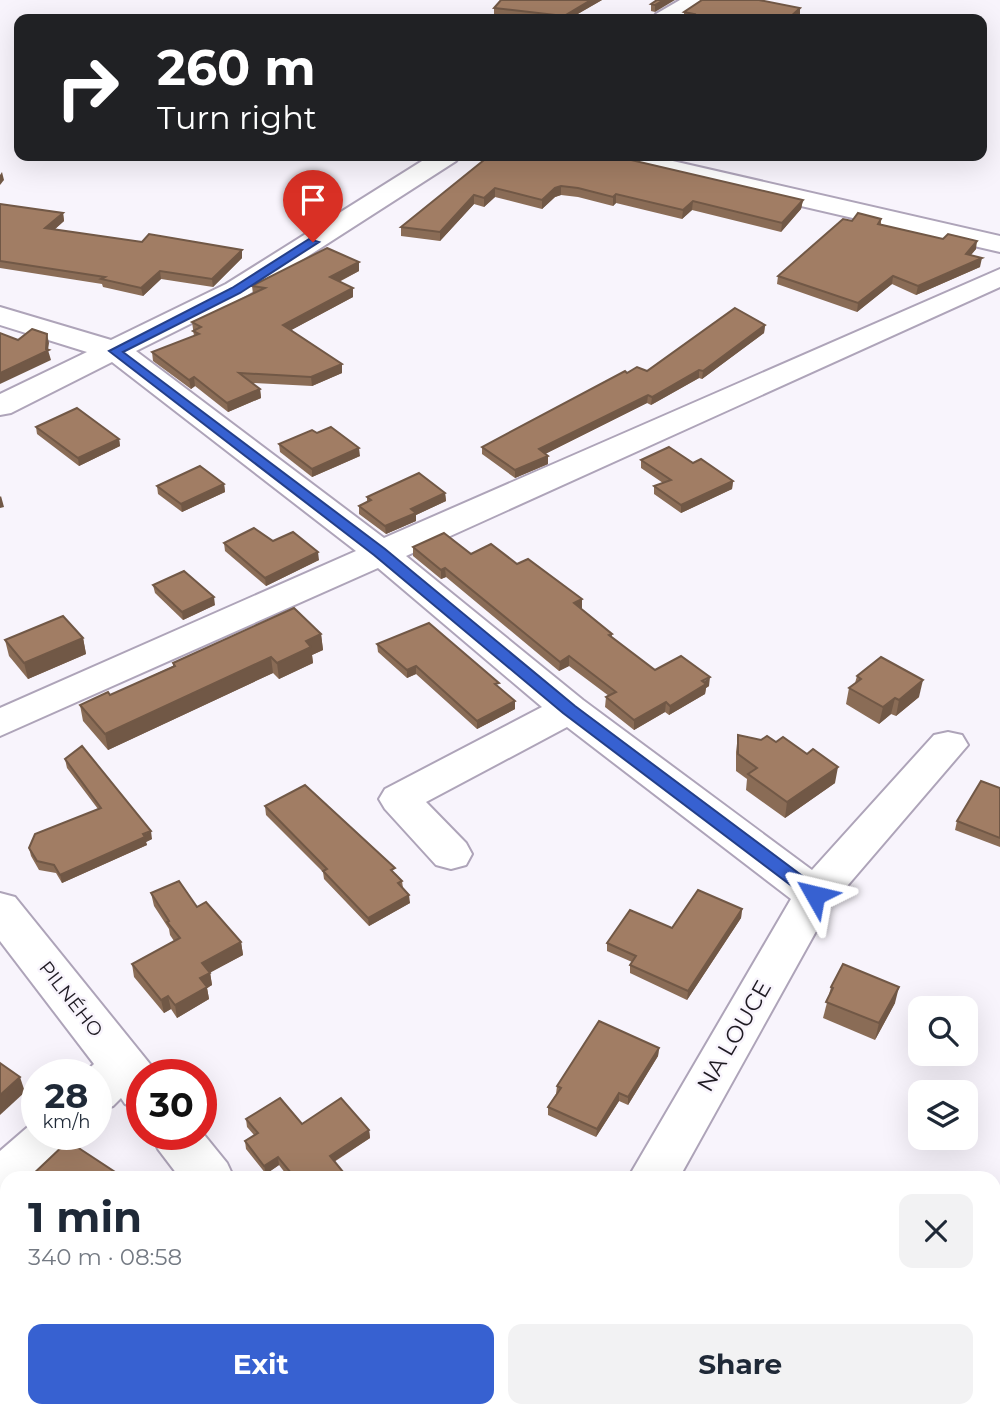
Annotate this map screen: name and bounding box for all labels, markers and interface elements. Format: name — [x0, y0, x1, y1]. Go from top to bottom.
text: 260 m — [157, 38, 316, 97]
icon: right — [42, 42, 133, 133]
text: Turn right — [157, 98, 317, 137]
pin — [283, 170, 343, 242]
icon: arrive — [294, 181, 332, 219]
position arrow — [778, 858, 852, 932]
street label: PILNÉHO — [34, 956, 108, 1042]
street label: NA LOUCE — [691, 975, 777, 1097]
map controls — [908, 996, 978, 1150]
button: search — [908, 996, 978, 1066]
speed limit sign: 30 — [126, 1059, 217, 1150]
text: 28 — [45, 1074, 88, 1117]
button: layers — [908, 1080, 978, 1150]
text: km/h — [42, 1111, 91, 1133]
text: 1 min — [28, 1191, 142, 1243]
button: close — [899, 1194, 973, 1268]
text: 340 m · 08:58 — [28, 1243, 182, 1271]
button: Exit — [28, 1324, 494, 1404]
button: Share — [508, 1324, 973, 1404]

